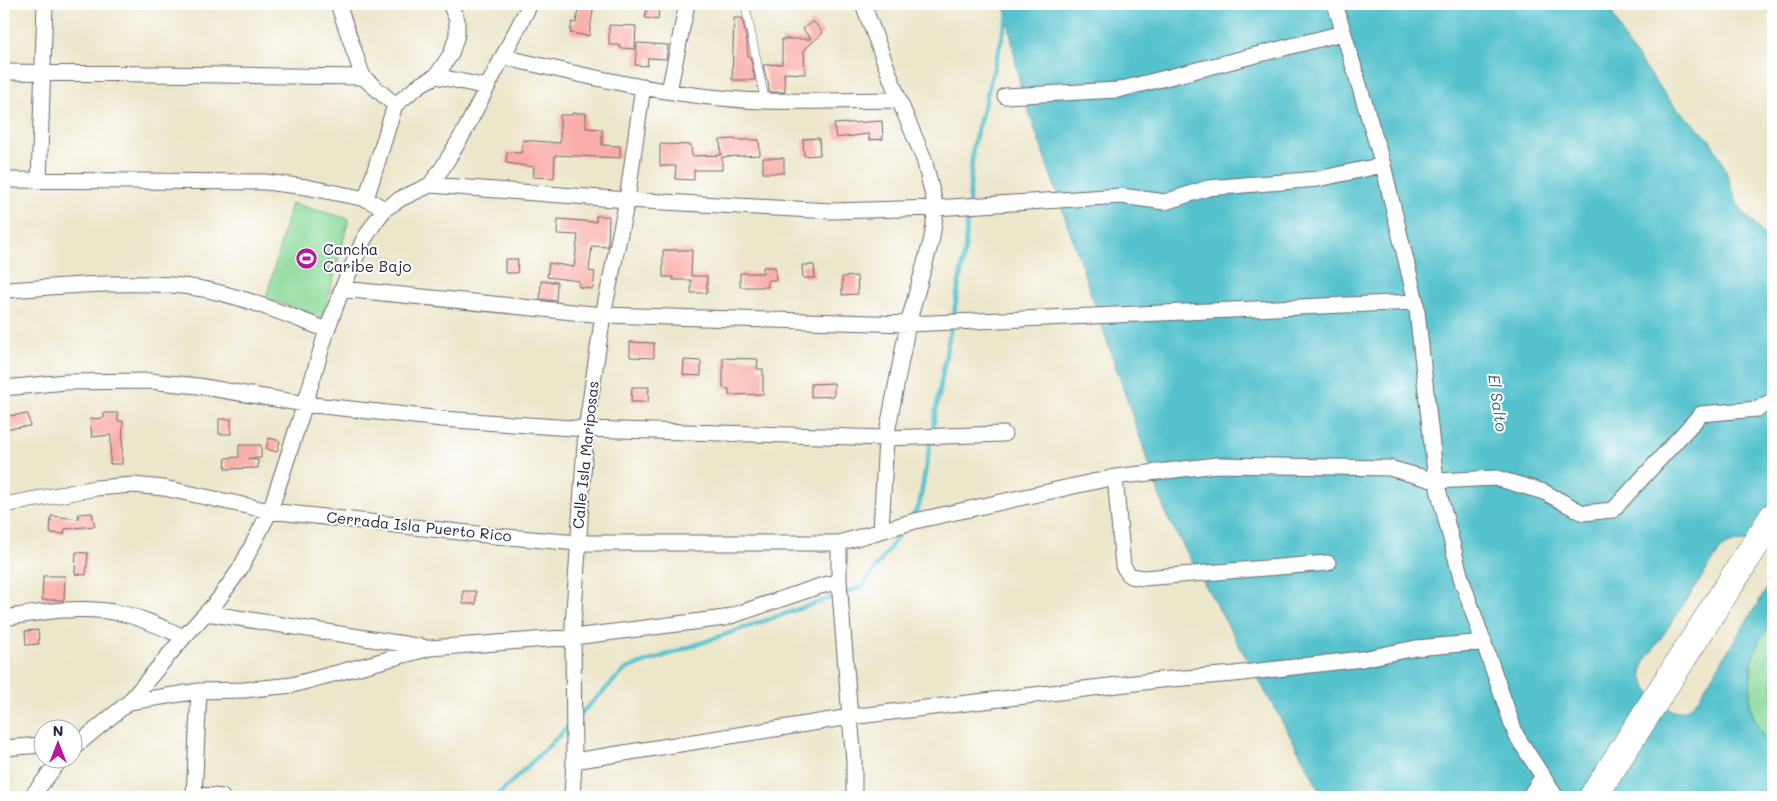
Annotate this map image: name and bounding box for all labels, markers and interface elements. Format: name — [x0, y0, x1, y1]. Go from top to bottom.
place label: Cancha Caribe Bajo — [323, 239, 412, 276]
sports icon: Cancha Caribe Bajo — [295, 247, 319, 271]
water label: El Salto — [1484, 373, 1513, 434]
street label: Calle Isla Mariposas — [567, 380, 603, 530]
street label: Cerrada Isla Puerto Rico — [325, 506, 513, 546]
north arrow — [32, 718, 82, 768]
text: N — [53, 721, 63, 740]

